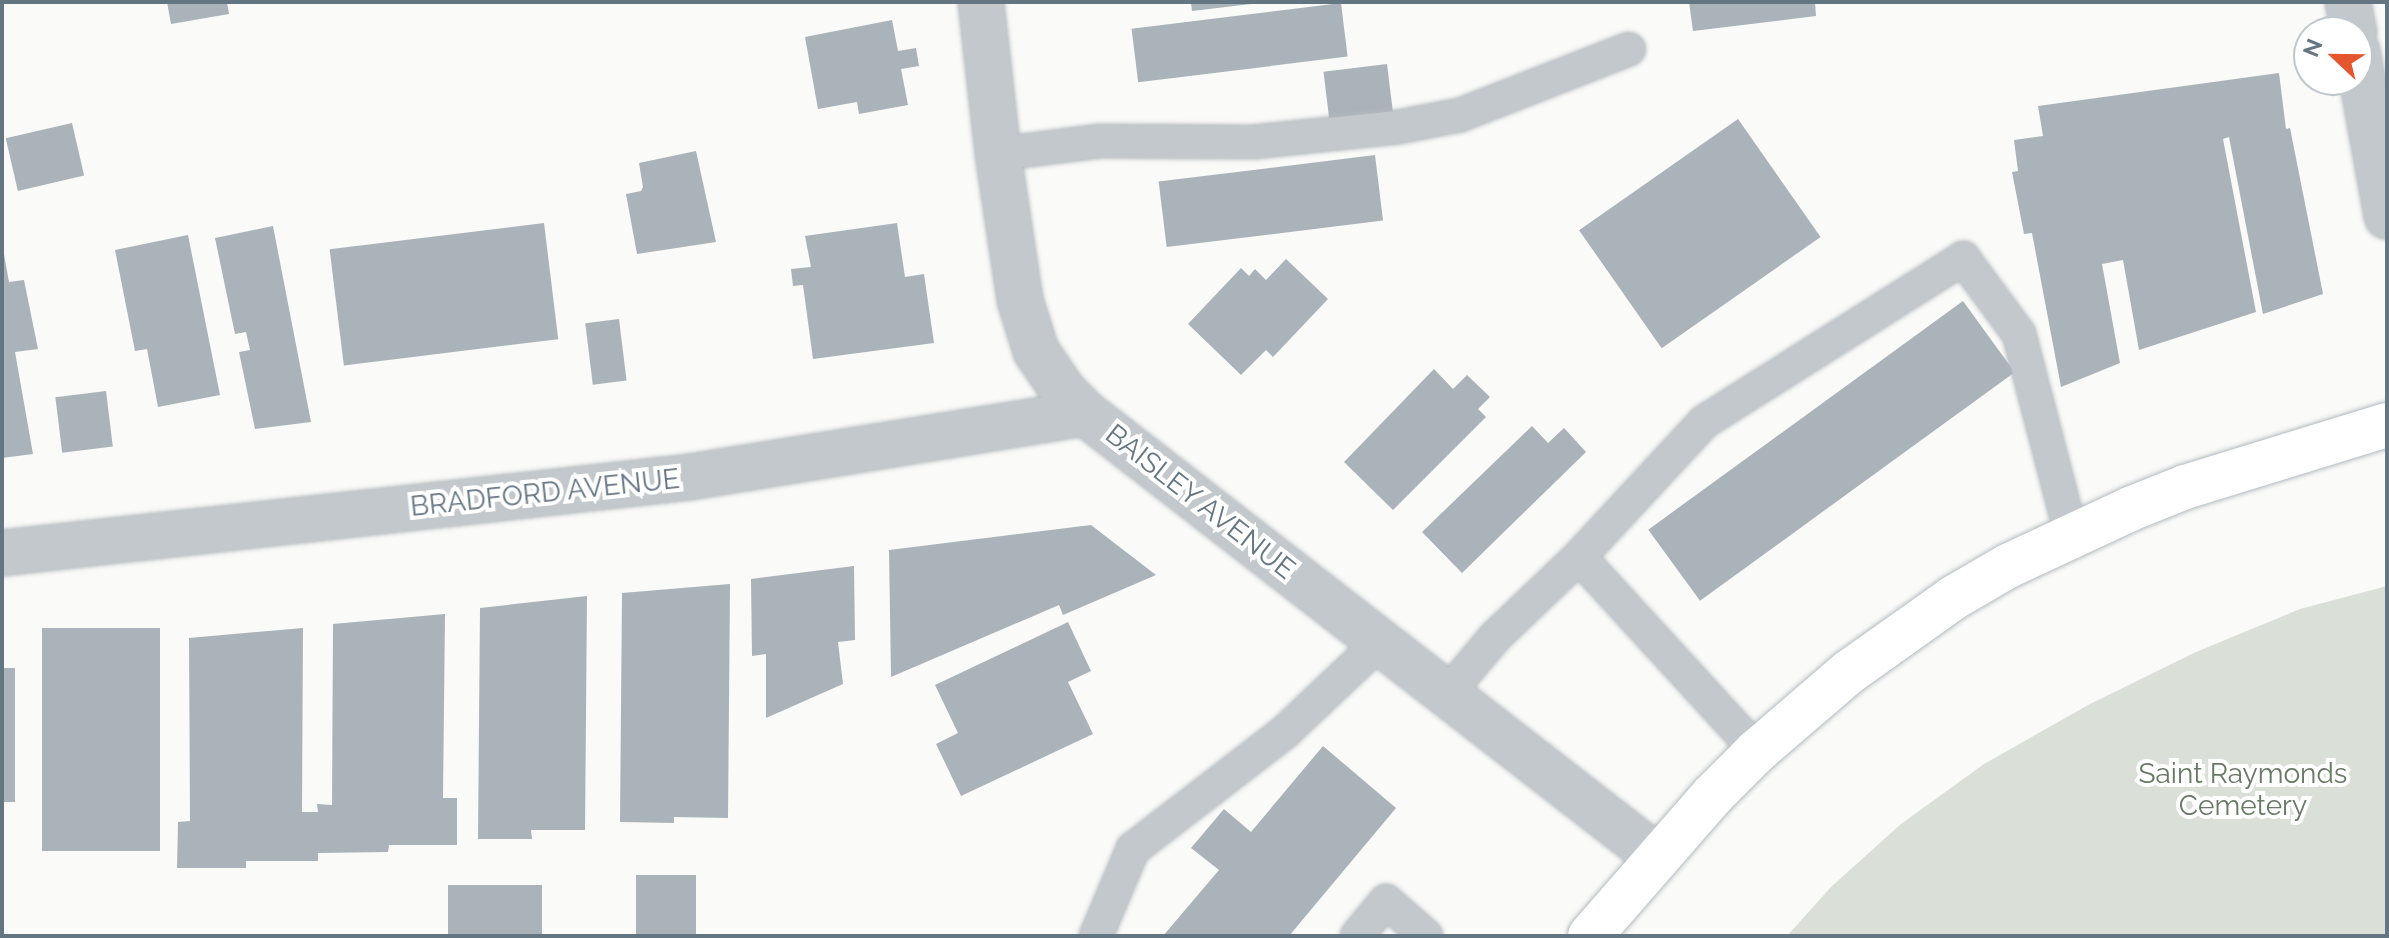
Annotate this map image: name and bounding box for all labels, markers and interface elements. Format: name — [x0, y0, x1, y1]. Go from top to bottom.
north arrow — [2293, 16, 2373, 96]
text: N — [2297, 35, 2328, 60]
street label: BAISLEY AVENUE — [1098, 417, 1302, 587]
street label: BRADFORD AVENUE — [408, 462, 682, 524]
park label: Saint Raymonds Cemetery — [2139, 757, 2347, 823]

